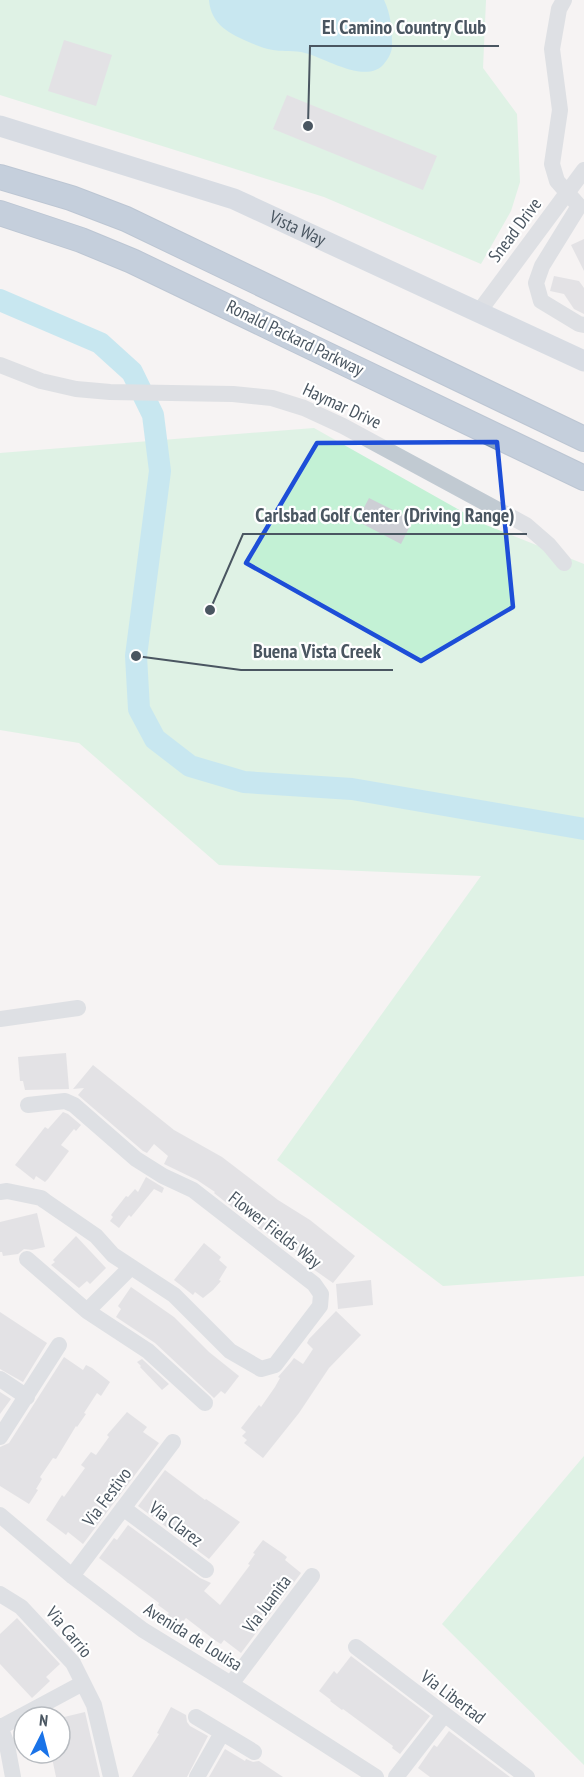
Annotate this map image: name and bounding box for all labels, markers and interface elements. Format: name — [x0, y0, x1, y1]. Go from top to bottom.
callout: El Camino Country Club — [310, 8, 499, 46]
text: El Camino Country Club — [322, 14, 486, 40]
street label: Snead Drive — [483, 193, 546, 266]
street label: Vista Way — [265, 205, 330, 251]
street label: Ronald Packard Parkway — [223, 294, 368, 381]
street label: Haymar Drive — [299, 377, 385, 434]
callout: Carlsbad Golf Center (Driving Range) — [243, 496, 527, 534]
text: Carlsbad Golf Center (Driving Range) — [255, 502, 515, 528]
callout: Buena Vista Creek — [241, 632, 393, 670]
text: Buena Vista Creek — [253, 638, 382, 664]
street label: Flower Fields Way — [224, 1186, 327, 1273]
street label: Via Festivo — [76, 1463, 136, 1532]
street label: Via Clarez — [144, 1495, 208, 1551]
street label: Via Juanita — [237, 1570, 296, 1638]
street label: Avenida de Louisa — [140, 1597, 247, 1676]
street label: Via Carrio — [41, 1601, 98, 1662]
street label: Via Libertad — [416, 1664, 490, 1728]
north arrow — [12, 1705, 72, 1765]
text: N — [38, 1710, 49, 1730]

